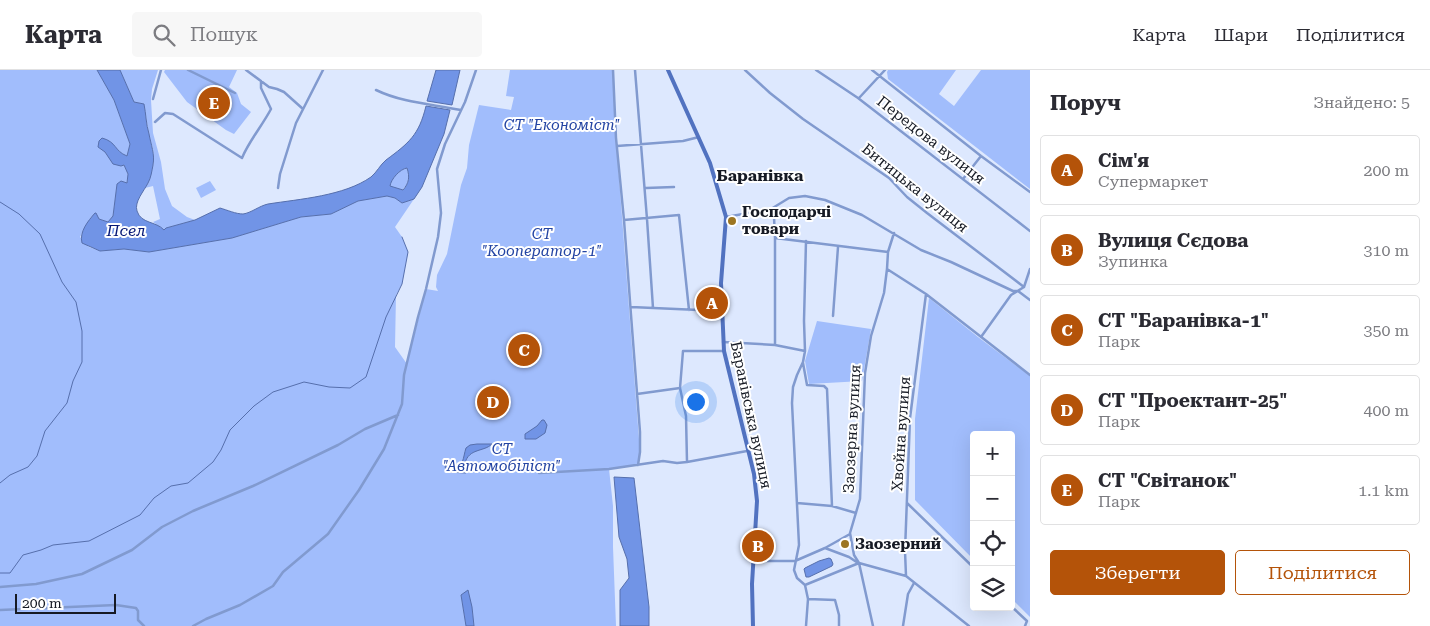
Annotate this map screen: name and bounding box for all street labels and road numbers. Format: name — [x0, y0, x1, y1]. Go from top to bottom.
street label: Передова вулиця — [873, 92, 989, 188]
street label: Битицька вулиця — [858, 140, 972, 236]
street label: Баранівська вулиця — [727, 339, 775, 491]
street label: Заозерна вулиця — [840, 364, 864, 494]
street label: Хвойна вулиця — [888, 376, 914, 492]

